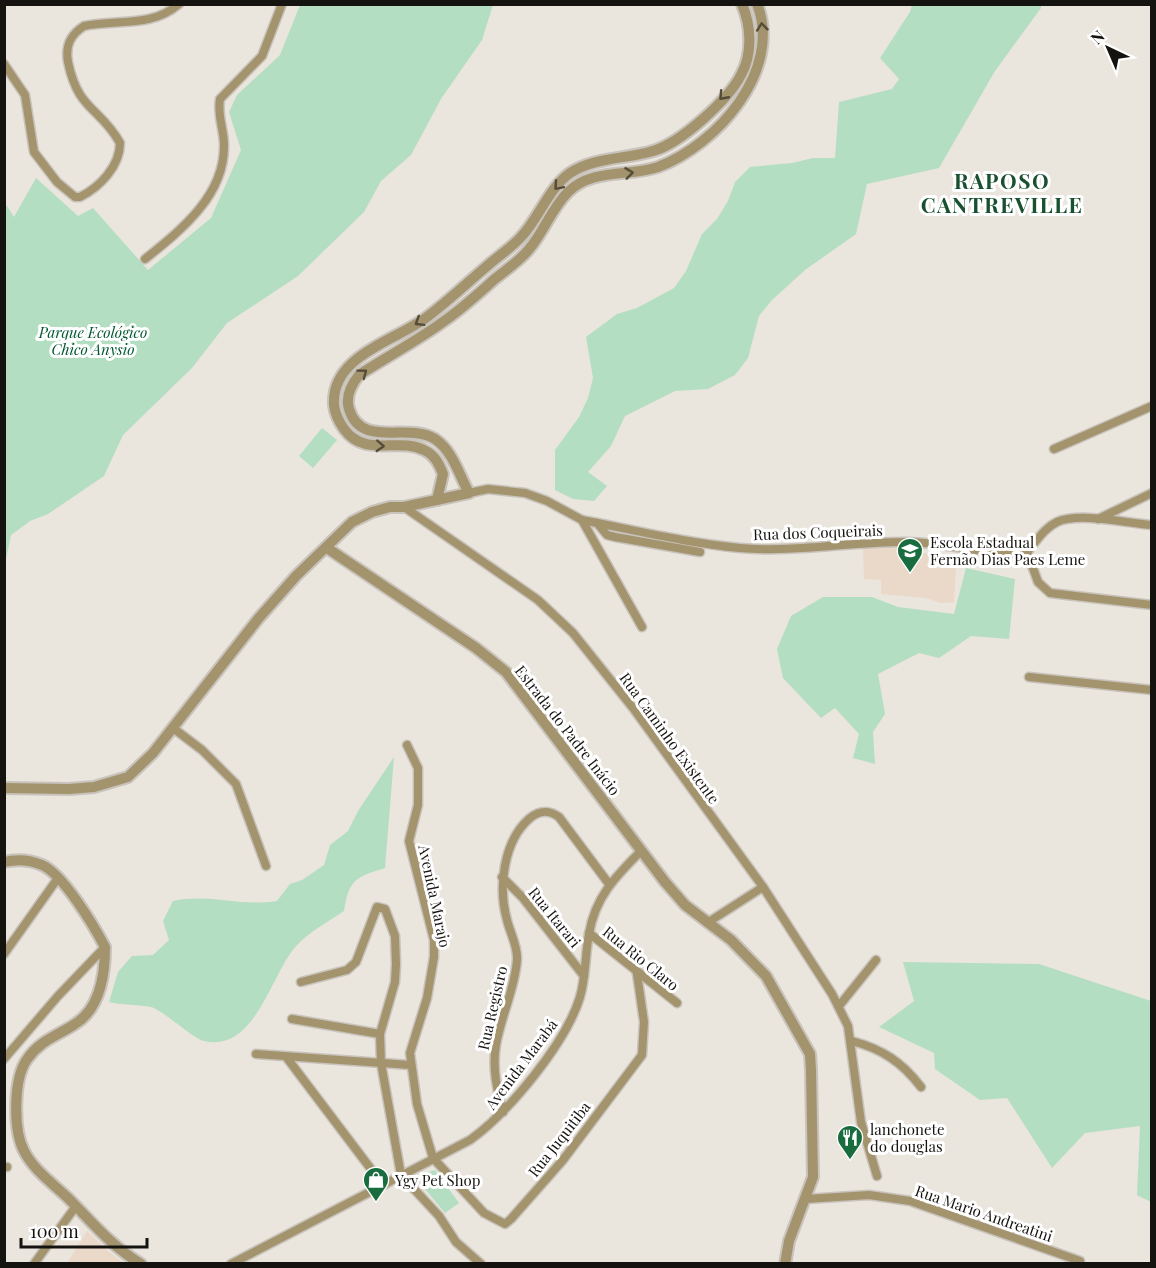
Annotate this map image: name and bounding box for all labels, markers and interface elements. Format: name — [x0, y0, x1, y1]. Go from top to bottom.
north arrow — [1078, 18, 1138, 78]
one-way arrow — [756, 22, 769, 31]
text: N — [1086, 25, 1109, 48]
one-way arrow — [719, 89, 730, 100]
district label: RAPOSO CANTREVILLE — [921, 166, 1083, 218]
one-way arrow — [624, 167, 633, 179]
one-way arrow — [554, 180, 565, 191]
one-way arrow — [415, 314, 425, 326]
park label: Parque Ecológico Chico Anysio — [38, 322, 147, 359]
one-way arrow — [357, 369, 368, 380]
one-way arrow — [376, 439, 385, 452]
street label: Rua dos Coqueirais — [753, 520, 883, 544]
place label: Escola Estadual Fernão Dias Paes Leme — [930, 532, 1085, 569]
school or university icon: Escola Estadual Fernão Dias Paes Leme — [895, 536, 925, 574]
street label: Estrada do Padre Inácio — [511, 661, 625, 799]
street label: Rua Caminho Existente — [616, 668, 724, 808]
street label: Avenida Marajo — [414, 842, 456, 949]
street label: Rua Itarari — [524, 883, 586, 952]
street label: Rua Rio Claro — [599, 921, 683, 995]
street label: Rua Registro — [473, 964, 511, 1052]
street label: Avenida Marabá — [480, 1014, 562, 1114]
street label: Rua Juquitiba — [523, 1097, 595, 1181]
place label: lanchonete do douglas — [870, 1119, 945, 1156]
restaurant icon: lanchonete do douglas — [835, 1123, 865, 1161]
shop icon: Ygy Pet Shop — [361, 1165, 391, 1203]
place label: Ygy Pet Shop — [394, 1170, 481, 1190]
street label: Rua Mario Andreatini — [913, 1180, 1056, 1246]
scale bar — [21, 1211, 147, 1249]
text: 100 m — [30, 1219, 79, 1243]

